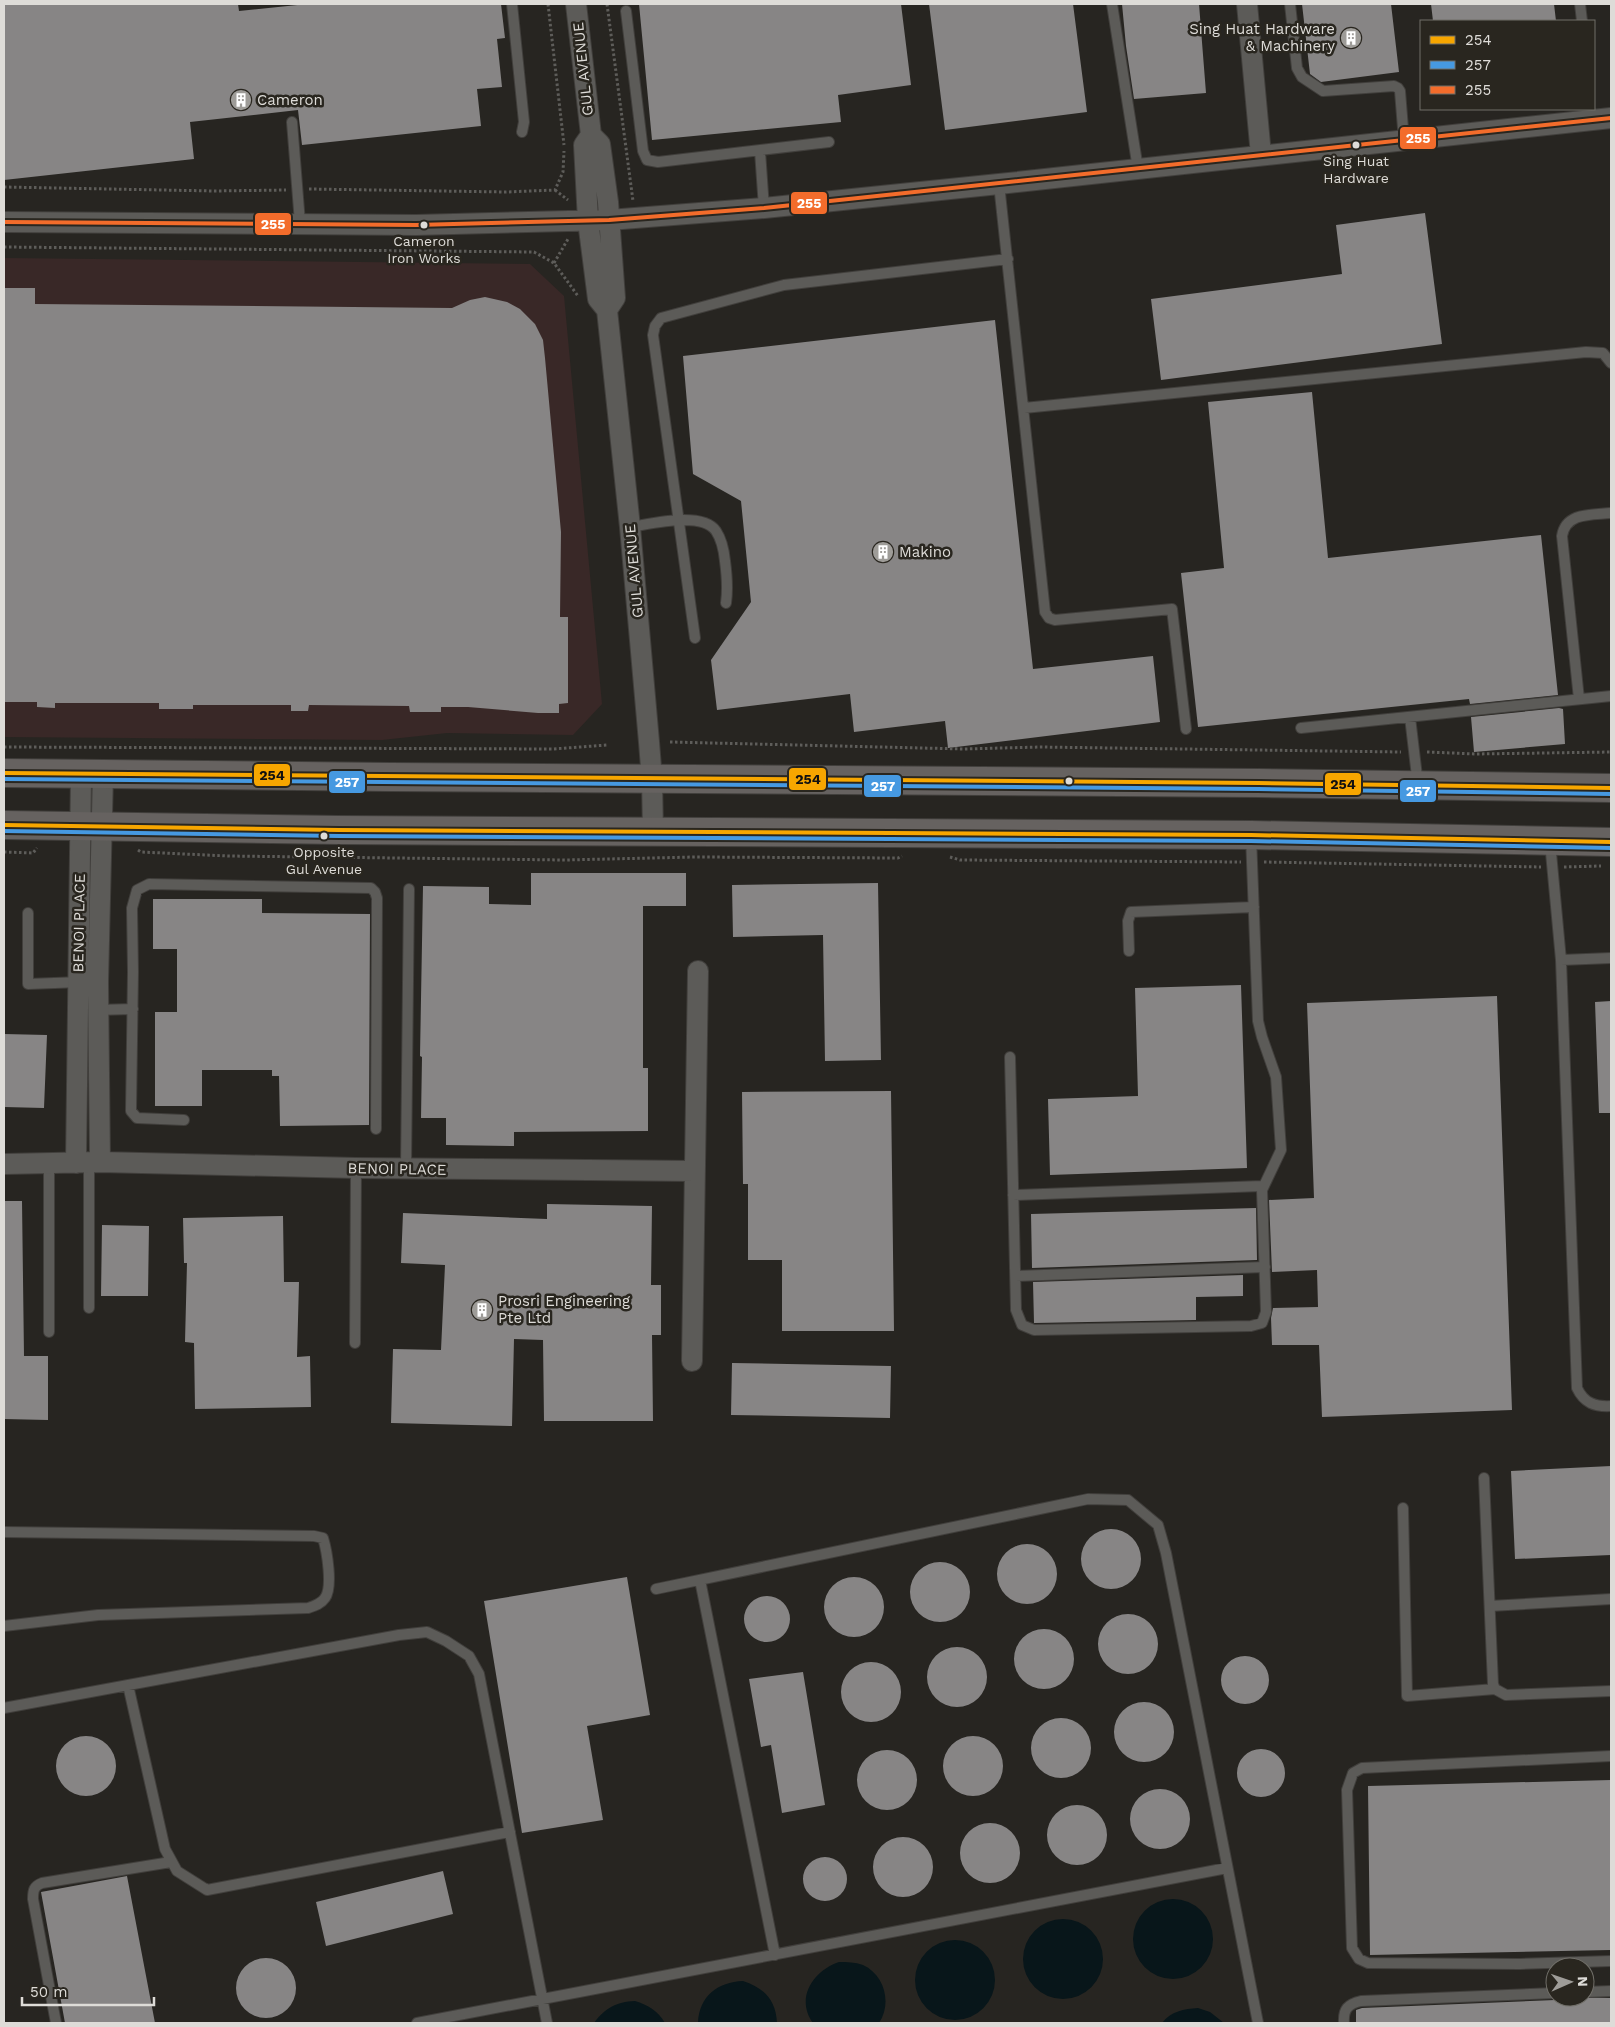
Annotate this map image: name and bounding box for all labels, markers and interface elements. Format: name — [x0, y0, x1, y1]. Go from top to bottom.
place label: Sing Huat Hardware & Machinery — [1189, 20, 1335, 55]
legend — [1420, 20, 1595, 110]
street label: GUL AVENUE — [569, 21, 597, 117]
building icon: Sing Huat Hardware & Machinery — [1339, 26, 1363, 50]
text: 254 — [1465, 31, 1492, 49]
text: 257 — [1465, 56, 1491, 74]
text: 255 — [1465, 81, 1491, 99]
building icon: Cameron — [229, 88, 253, 112]
place label: Cameron — [257, 91, 323, 109]
line badge: 255 — [1399, 126, 1437, 150]
text: 255 — [1406, 130, 1430, 146]
marker: Sing Huat Hardware — [1351, 140, 1361, 150]
place label: Sing Huat Hardware — [1323, 153, 1389, 186]
line badge: 255 — [790, 191, 828, 215]
text: 255 — [797, 195, 821, 211]
line badge: 255 — [254, 212, 292, 236]
text: 255 — [261, 216, 285, 232]
marker: Cameron Iron Works — [419, 220, 429, 230]
place label: Cameron Iron Works — [387, 233, 461, 266]
street label: GUL AVENUE — [621, 523, 647, 619]
building icon: Makino — [871, 540, 895, 564]
place label: Makino — [899, 543, 951, 561]
line badge: 254 — [253, 763, 291, 787]
text: 254 — [259, 767, 285, 783]
line badge: 254 — [788, 767, 827, 791]
line badge: 257 — [328, 770, 366, 794]
text: 254 — [795, 771, 821, 787]
line badge: 254 — [1324, 772, 1362, 796]
text: 257 — [335, 774, 360, 790]
line badge: 257 — [863, 774, 902, 798]
unlabelled marker — [1064, 776, 1074, 786]
text: 254 — [1330, 776, 1356, 792]
text: 257 — [871, 778, 896, 794]
line badge: 257 — [1399, 779, 1437, 803]
text: 257 — [1406, 783, 1431, 799]
marker: Opposite Gul Avenue — [319, 831, 329, 841]
place label: Opposite Gul Avenue — [286, 844, 362, 877]
street label: BENOI PLACE — [69, 873, 89, 973]
street label: BENOI PLACE — [347, 1159, 447, 1179]
place label: Prosri Engineering Pte Ltd — [498, 1292, 630, 1327]
building icon: Prosri Engineering Pte Ltd — [470, 1298, 494, 1322]
north arrow — [1545, 1957, 1595, 2007]
scale bar — [22, 1974, 155, 2006]
text: N — [1575, 1976, 1591, 1987]
text: 50 m — [30, 1983, 67, 2001]

